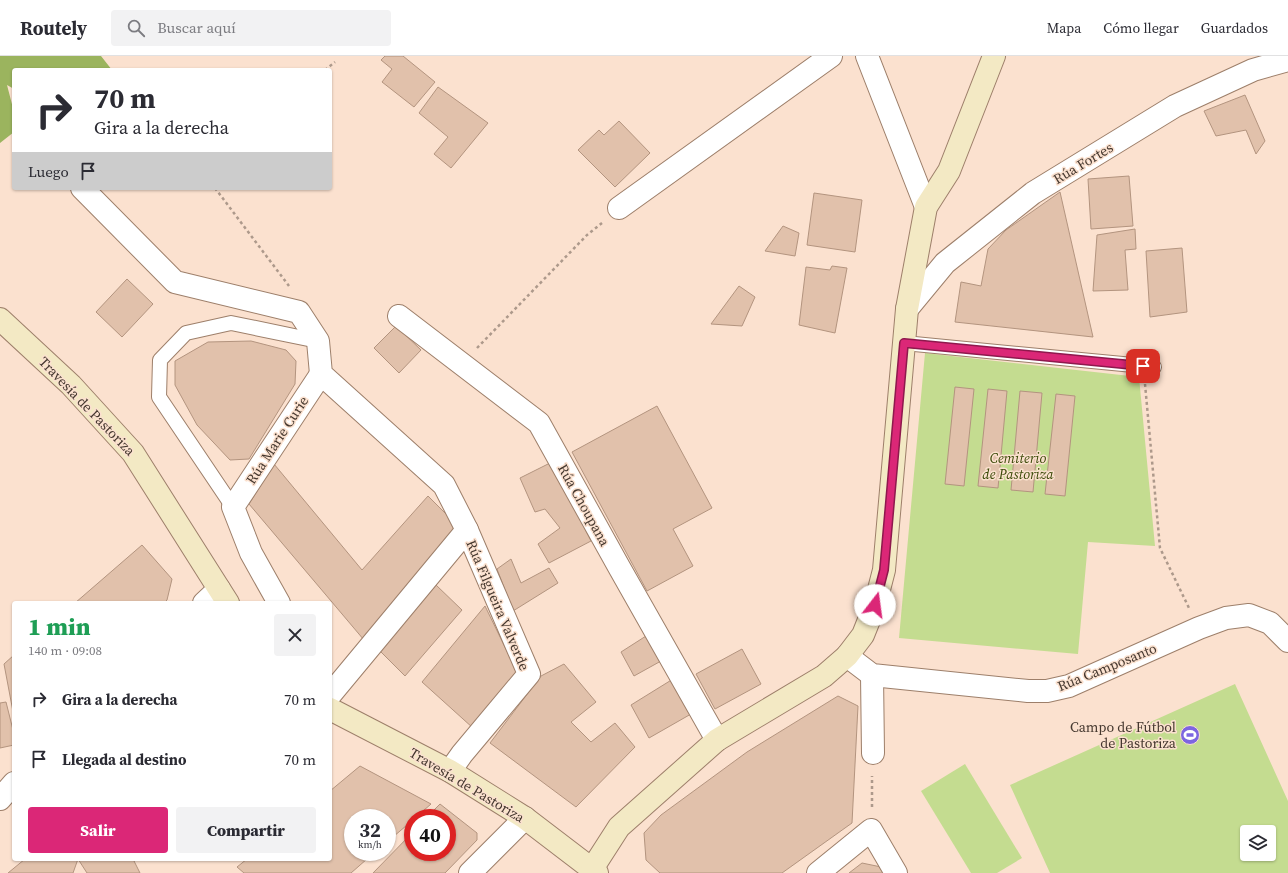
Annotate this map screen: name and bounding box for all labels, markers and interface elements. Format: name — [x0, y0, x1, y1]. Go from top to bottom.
search box — [111, 10, 391, 46]
text: Routely — [20, 15, 87, 41]
icon: search — [125, 17, 147, 39]
text: Buscar aquí — [157, 17, 236, 38]
text: Mapa — [1047, 18, 1081, 38]
text: Cómo llegar — [1103, 18, 1179, 38]
text: Guardados — [1201, 18, 1268, 38]
text: 70 m — [94, 79, 156, 117]
icon: right — [28, 84, 80, 136]
text: Gira a la derecha — [94, 115, 229, 140]
street label: Rúa Fortes — [1049, 137, 1117, 189]
icon: arrive — [77, 160, 99, 182]
text: Luego — [28, 161, 69, 182]
pin — [1126, 349, 1160, 383]
street label: Travesía de Pastoriza — [34, 352, 140, 461]
icon: arrive — [1132, 355, 1154, 377]
street label: Rúa Marie Curie — [241, 392, 313, 488]
park label: Cemiterio de Pastoriza — [982, 448, 1054, 484]
street label: Rúa Choupana — [553, 460, 615, 550]
street label: Rúa Filgueira Valverde — [461, 537, 535, 673]
position arrow — [854, 584, 896, 626]
text: 1 min — [28, 610, 91, 643]
button: close — [274, 614, 316, 656]
street label: Rúa Camposanto — [1054, 638, 1160, 696]
text: 140 m · 09:08 — [28, 642, 102, 659]
icon: right — [28, 688, 50, 710]
text: Gira a la derecha — [62, 689, 177, 710]
text: 70 m — [284, 689, 316, 710]
place label: Campo de Fútbol de Pastoriza — [1070, 717, 1177, 753]
sports icon: Campo de Fútbol de Pastoriza — [1179, 724, 1201, 746]
street label: Travesía de Pastoriza — [406, 743, 529, 828]
icon: arrive — [28, 748, 50, 770]
text: Llegada al destino — [62, 749, 187, 770]
text: 70 m — [284, 749, 316, 770]
button: Salir — [28, 807, 168, 853]
button: Compartir — [176, 807, 316, 853]
speed limit sign: 40 — [404, 809, 456, 861]
text: 32 — [359, 816, 381, 844]
map controls — [1240, 825, 1276, 861]
button: layers — [1240, 825, 1276, 861]
text: km/h — [358, 838, 382, 851]

